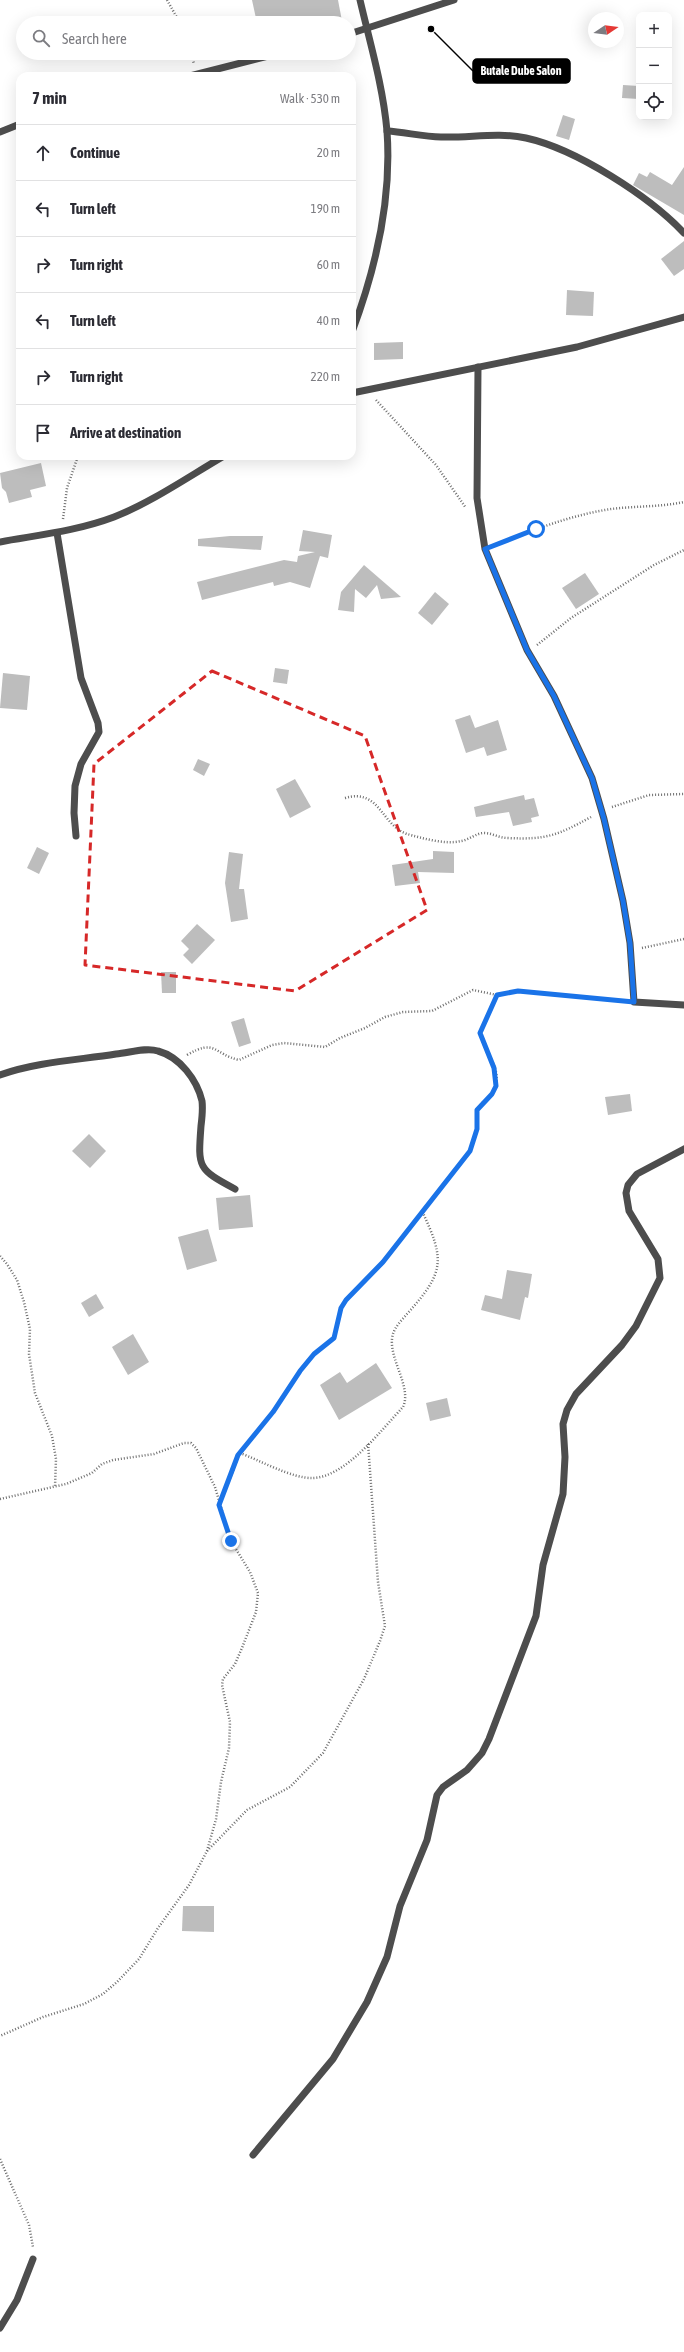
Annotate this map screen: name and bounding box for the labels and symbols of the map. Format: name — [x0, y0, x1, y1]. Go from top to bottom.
north arrow — [588, 12, 624, 48]
callout: Butale Dube Salon — [473, 59, 570, 83]
text: Butale Dube Salon — [480, 64, 562, 78]
route start — [527, 520, 545, 538]
route end — [222, 1532, 240, 1550]

